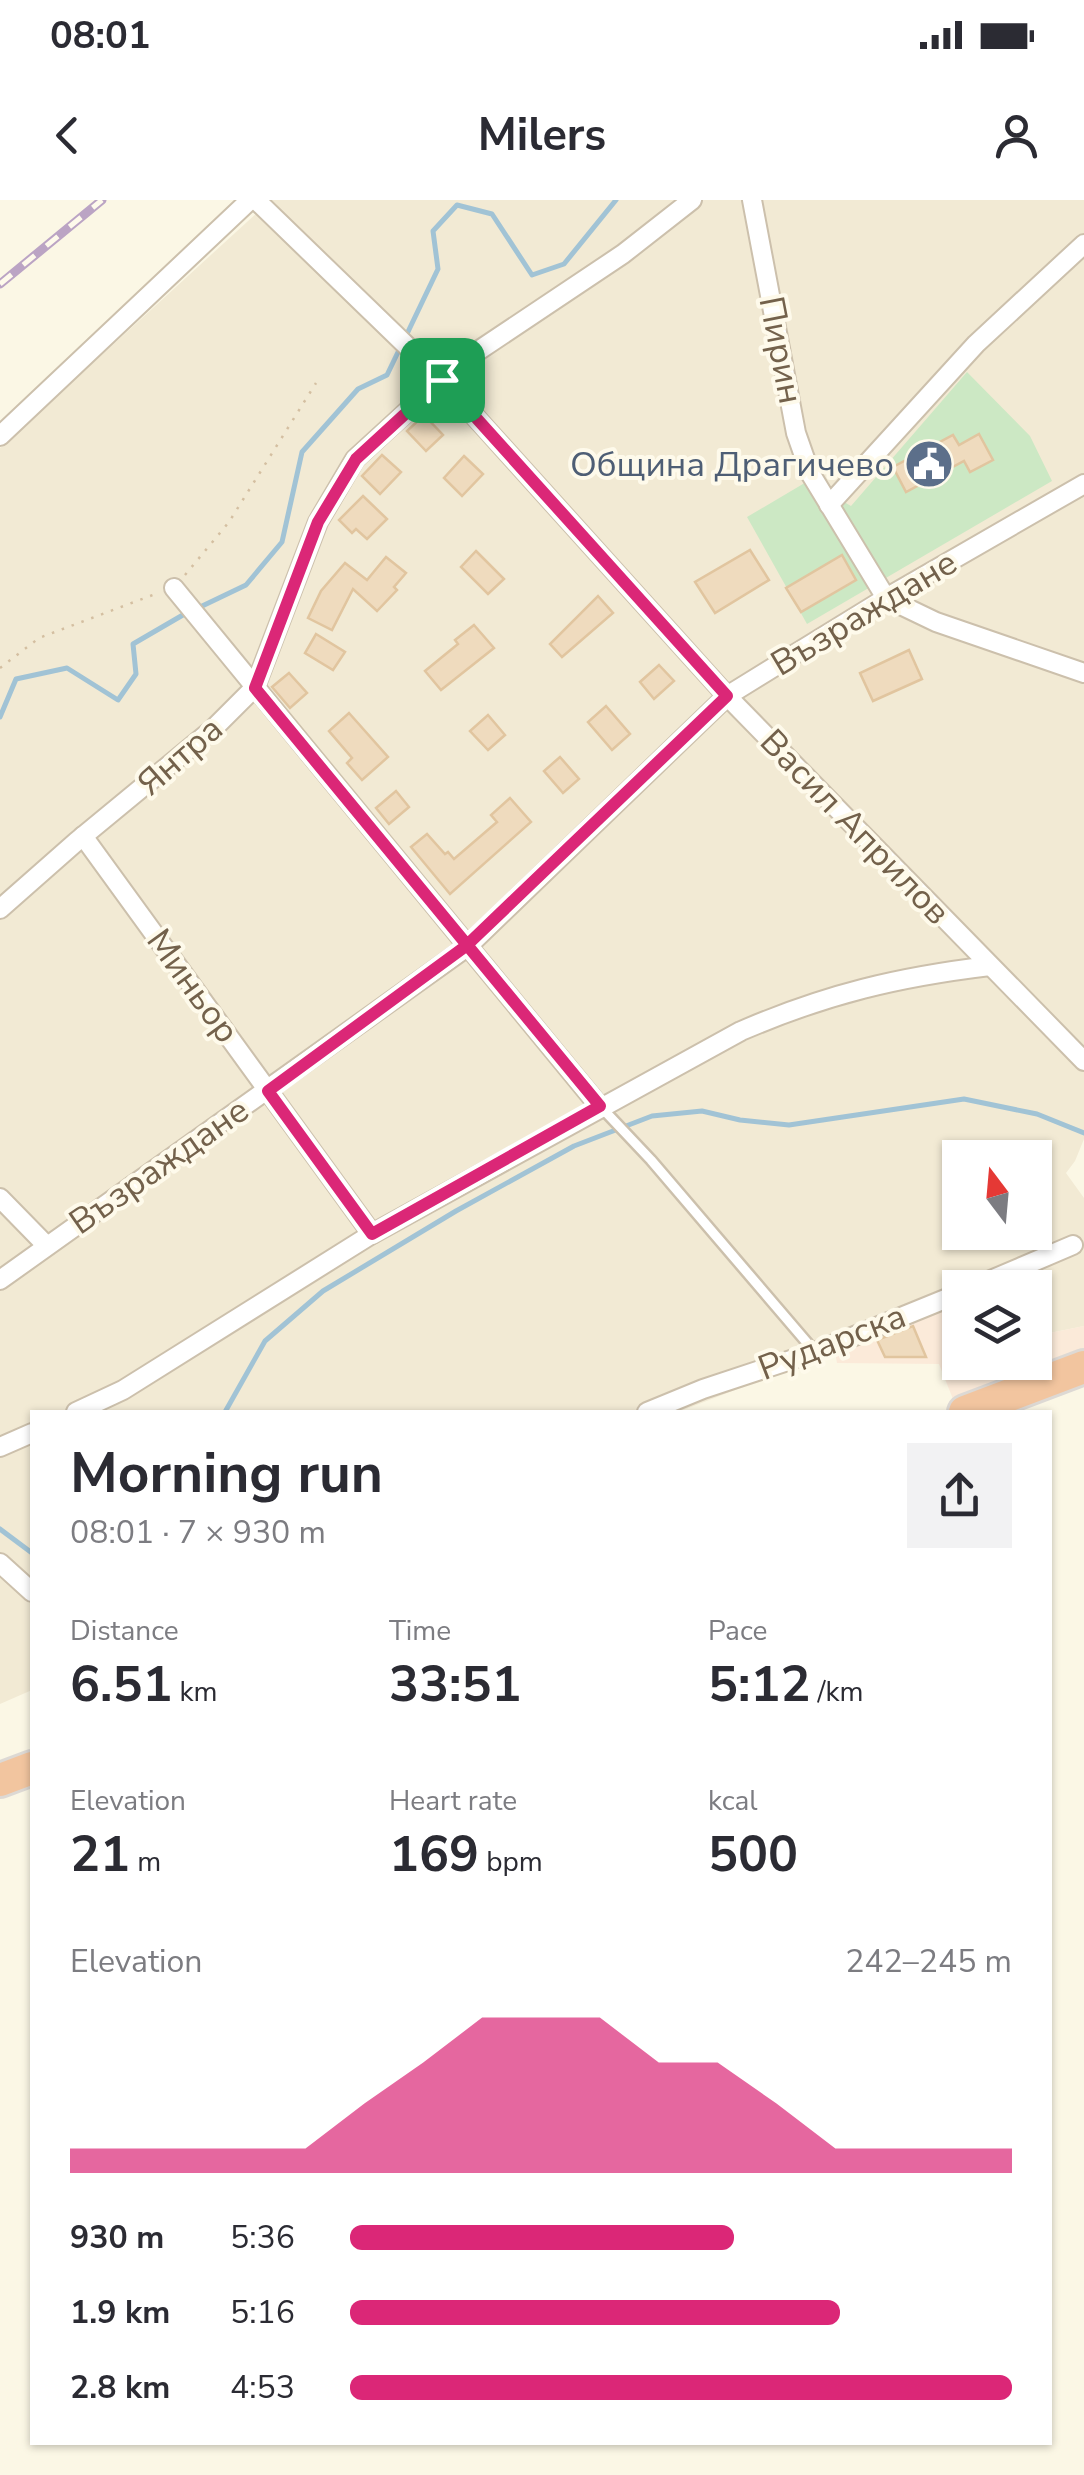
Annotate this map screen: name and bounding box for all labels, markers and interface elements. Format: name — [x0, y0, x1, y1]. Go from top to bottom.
text: 08:01 — [50, 10, 151, 61]
text: Milers — [478, 105, 606, 166]
icon: back — [40, 108, 95, 163]
icon: person — [989, 108, 1044, 163]
street label: Пирин — [748, 292, 814, 408]
pin — [400, 338, 485, 423]
icon: arrive — [415, 353, 470, 408]
public building icon: Община Драгичево — [903, 438, 955, 490]
place label: Община Драгичево — [570, 441, 894, 488]
street label: Възраждане — [762, 539, 966, 687]
street label: Янтра — [127, 706, 233, 806]
street label: Васил Априлов — [750, 719, 960, 935]
street label: Миньор — [136, 919, 250, 1053]
street label: Възраждане — [60, 1087, 258, 1245]
north arrow — [942, 1140, 1052, 1250]
map controls — [942, 1140, 1052, 1380]
button: layers — [942, 1270, 1052, 1380]
street label: Рударска — [752, 1292, 912, 1392]
text: Morning run — [70, 1436, 383, 1511]
button: share — [907, 1443, 1012, 1548]
text: 08:01 · 7 × 930 m — [70, 1511, 326, 1554]
text: Distance — [70, 1612, 179, 1650]
text: Time — [389, 1612, 451, 1650]
text: Pace — [708, 1612, 767, 1650]
text: 6.51 — [70, 1650, 172, 1719]
text: 33:51 — [389, 1650, 521, 1719]
text: 5:12 — [708, 1650, 810, 1719]
text: km — [172, 1673, 218, 1711]
text: /km — [810, 1673, 863, 1711]
text: Elevation — [70, 1782, 186, 1820]
text: Heart rate — [389, 1782, 517, 1820]
text: kcal — [708, 1782, 758, 1820]
text: 21 — [70, 1820, 130, 1889]
text: 169 — [389, 1820, 479, 1889]
text: 500 — [708, 1820, 798, 1889]
text: m — [130, 1843, 161, 1881]
text: bpm — [479, 1843, 543, 1881]
text: Elevation — [70, 1940, 203, 1983]
text: 242–245 m — [845, 1940, 1012, 1983]
text: 930 m — [70, 2216, 164, 2259]
text: 5:36 — [230, 2216, 295, 2259]
text: 1.9 km — [70, 2291, 170, 2334]
text: 5:16 — [230, 2291, 295, 2334]
text: 2.8 km — [70, 2366, 170, 2409]
text: 4:53 — [230, 2366, 295, 2409]

